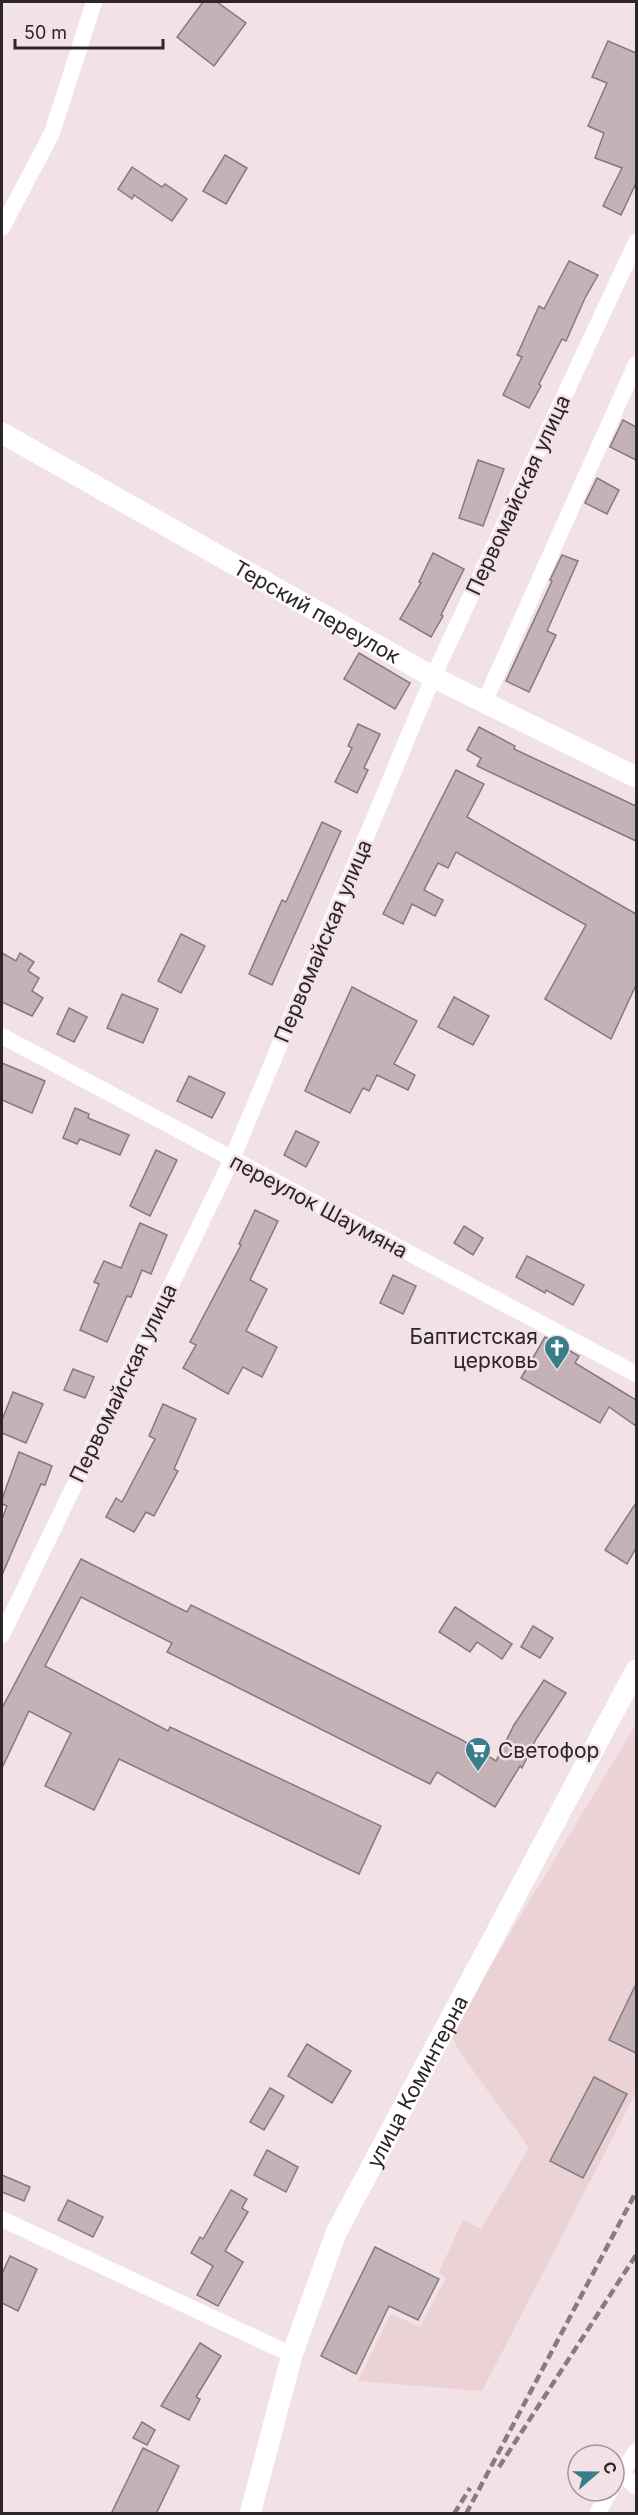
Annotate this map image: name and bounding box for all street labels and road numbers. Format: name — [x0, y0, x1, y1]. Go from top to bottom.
street label: Первомайская улица — [461, 391, 575, 599]
street label: Терский переулок — [229, 554, 405, 669]
street label: Первомайская улица — [269, 836, 377, 1046]
street label: переулок Шаумяна — [226, 1149, 412, 1263]
street label: Первомайская улица — [64, 1280, 182, 1486]
street label: улица Коминтерна — [361, 1991, 473, 2172]

